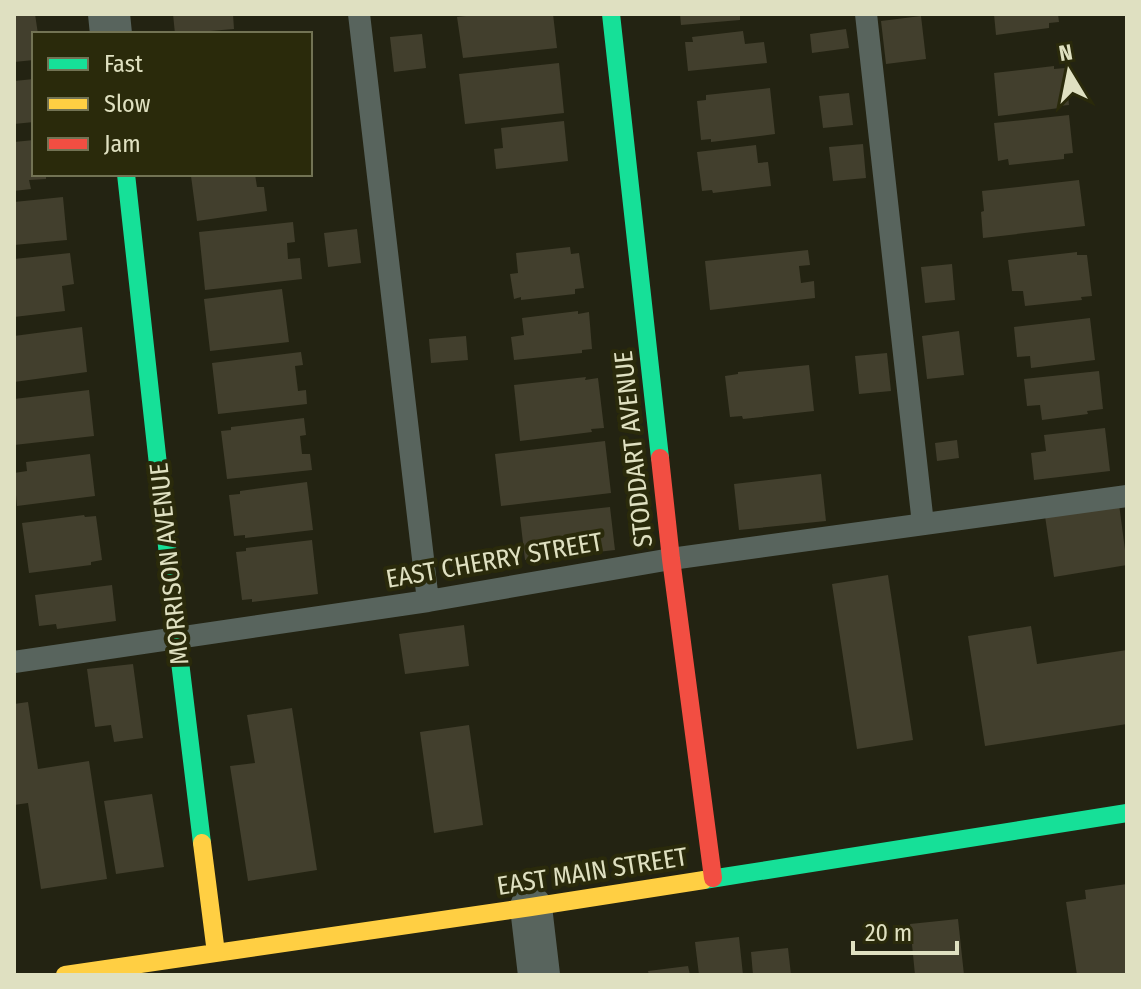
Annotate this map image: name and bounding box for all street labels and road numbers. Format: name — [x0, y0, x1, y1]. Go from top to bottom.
street label: STODDART AVENUE — [608, 349, 659, 549]
street label: MORRISON AVENUE — [143, 461, 196, 666]
street label: EAST CHERRY STREET — [383, 526, 605, 595]
street label: EAST MAIN STREET — [495, 841, 689, 902]

